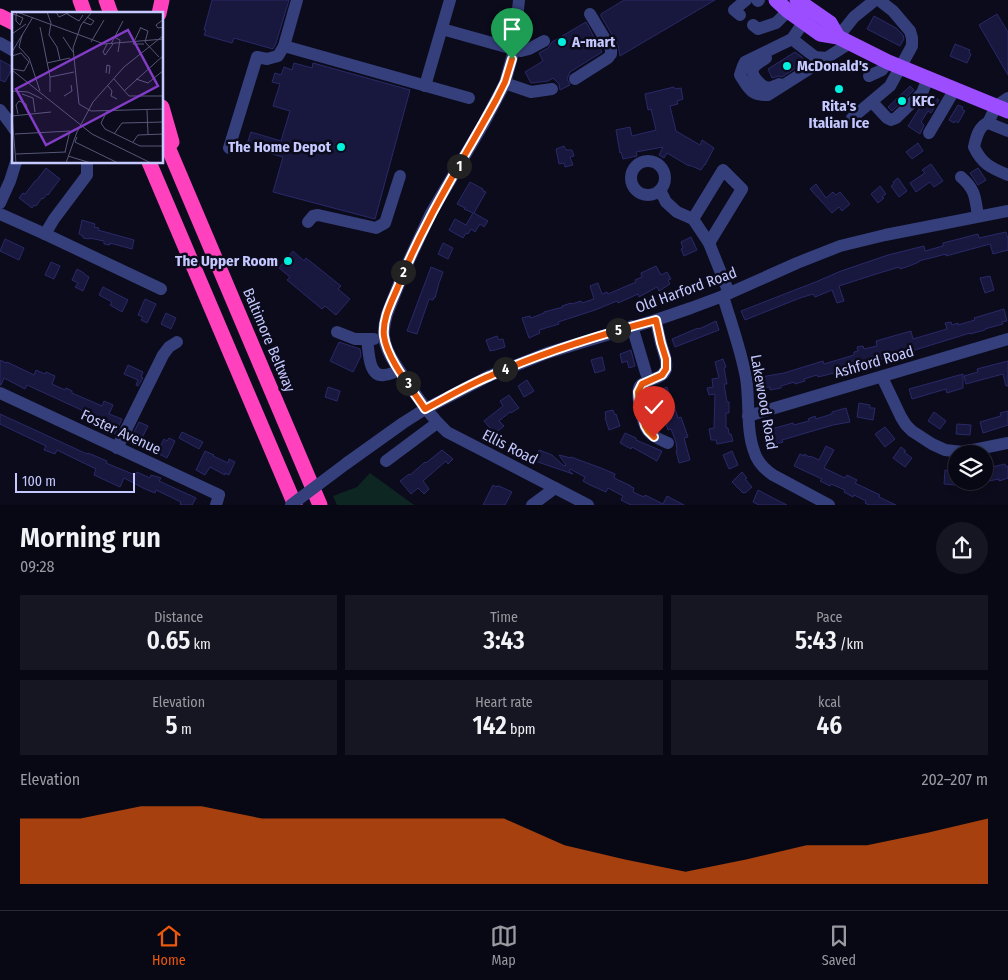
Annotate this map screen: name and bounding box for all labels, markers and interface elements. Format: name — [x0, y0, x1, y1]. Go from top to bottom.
pin — [491, 8, 533, 59]
inset map — [12, 12, 164, 164]
icon: arrive — [498, 15, 526, 43]
place label: A-mart — [571, 33, 616, 51]
marker: A-mart — [556, 36, 568, 48]
place label: McDonald's — [797, 57, 869, 75]
marker: McDonald's — [781, 60, 793, 72]
marker: Rita's Italian Ice — [833, 83, 845, 95]
place label: KFC — [912, 92, 935, 110]
marker: KFC — [896, 95, 908, 107]
place label: Rita's Italian Ice — [809, 97, 870, 132]
place label: The Home Depot — [228, 138, 332, 156]
marker: The Home Depot — [335, 141, 347, 153]
pin: 1 — [446, 154, 472, 178]
text: 1 — [457, 158, 462, 175]
place label: The Upper Room — [175, 252, 278, 270]
marker: The Upper Room — [282, 255, 294, 267]
pin: 2 — [390, 260, 416, 284]
street label: Old Harford Road — [633, 263, 739, 317]
text: 2 — [400, 264, 407, 281]
street label: Baltimore Beltway — [239, 285, 299, 395]
pin: 5 — [606, 318, 630, 342]
text: 5 — [615, 322, 622, 339]
street label: Ashford Road — [832, 342, 916, 382]
street label: Lakewood Road — [747, 353, 781, 451]
pin: 4 — [492, 356, 518, 382]
text: 4 — [502, 361, 509, 378]
pin: 3 — [396, 370, 420, 396]
text: 3 — [405, 375, 412, 392]
pin — [633, 386, 675, 437]
icon: check — [640, 393, 668, 421]
street label: Foster Avenue — [78, 406, 164, 458]
street label: Ellis Road — [479, 425, 541, 469]
map controls — [948, 445, 993, 490]
button: layers — [948, 445, 993, 490]
scale bar — [15, 470, 135, 493]
text: 100 m — [22, 473, 56, 490]
text: Morning run — [20, 521, 161, 554]
button: share — [936, 522, 988, 574]
text: 09:28 — [20, 557, 54, 576]
text: Distance — [154, 609, 203, 626]
text: Time — [490, 609, 518, 626]
text: Pace — [816, 609, 842, 626]
text: 0.65 — [146, 626, 190, 656]
text: 3:43 — [483, 626, 525, 656]
text: 5:43 — [795, 626, 837, 656]
text: km — [190, 636, 211, 653]
text: /km — [837, 636, 864, 653]
text: Elevation — [152, 694, 205, 711]
text: Heart rate — [475, 694, 533, 711]
text: kcal — [818, 694, 841, 711]
text: 5 — [166, 711, 178, 741]
text: 142 — [472, 711, 507, 741]
text: 46 — [817, 711, 842, 741]
text: m — [178, 721, 192, 738]
text: bpm — [507, 721, 536, 738]
text: Elevation — [20, 770, 80, 789]
text: 202–207 m — [921, 770, 988, 789]
tab: Home — [152, 922, 186, 969]
tab: Map — [490, 922, 518, 969]
tab: Saved — [822, 922, 856, 969]

